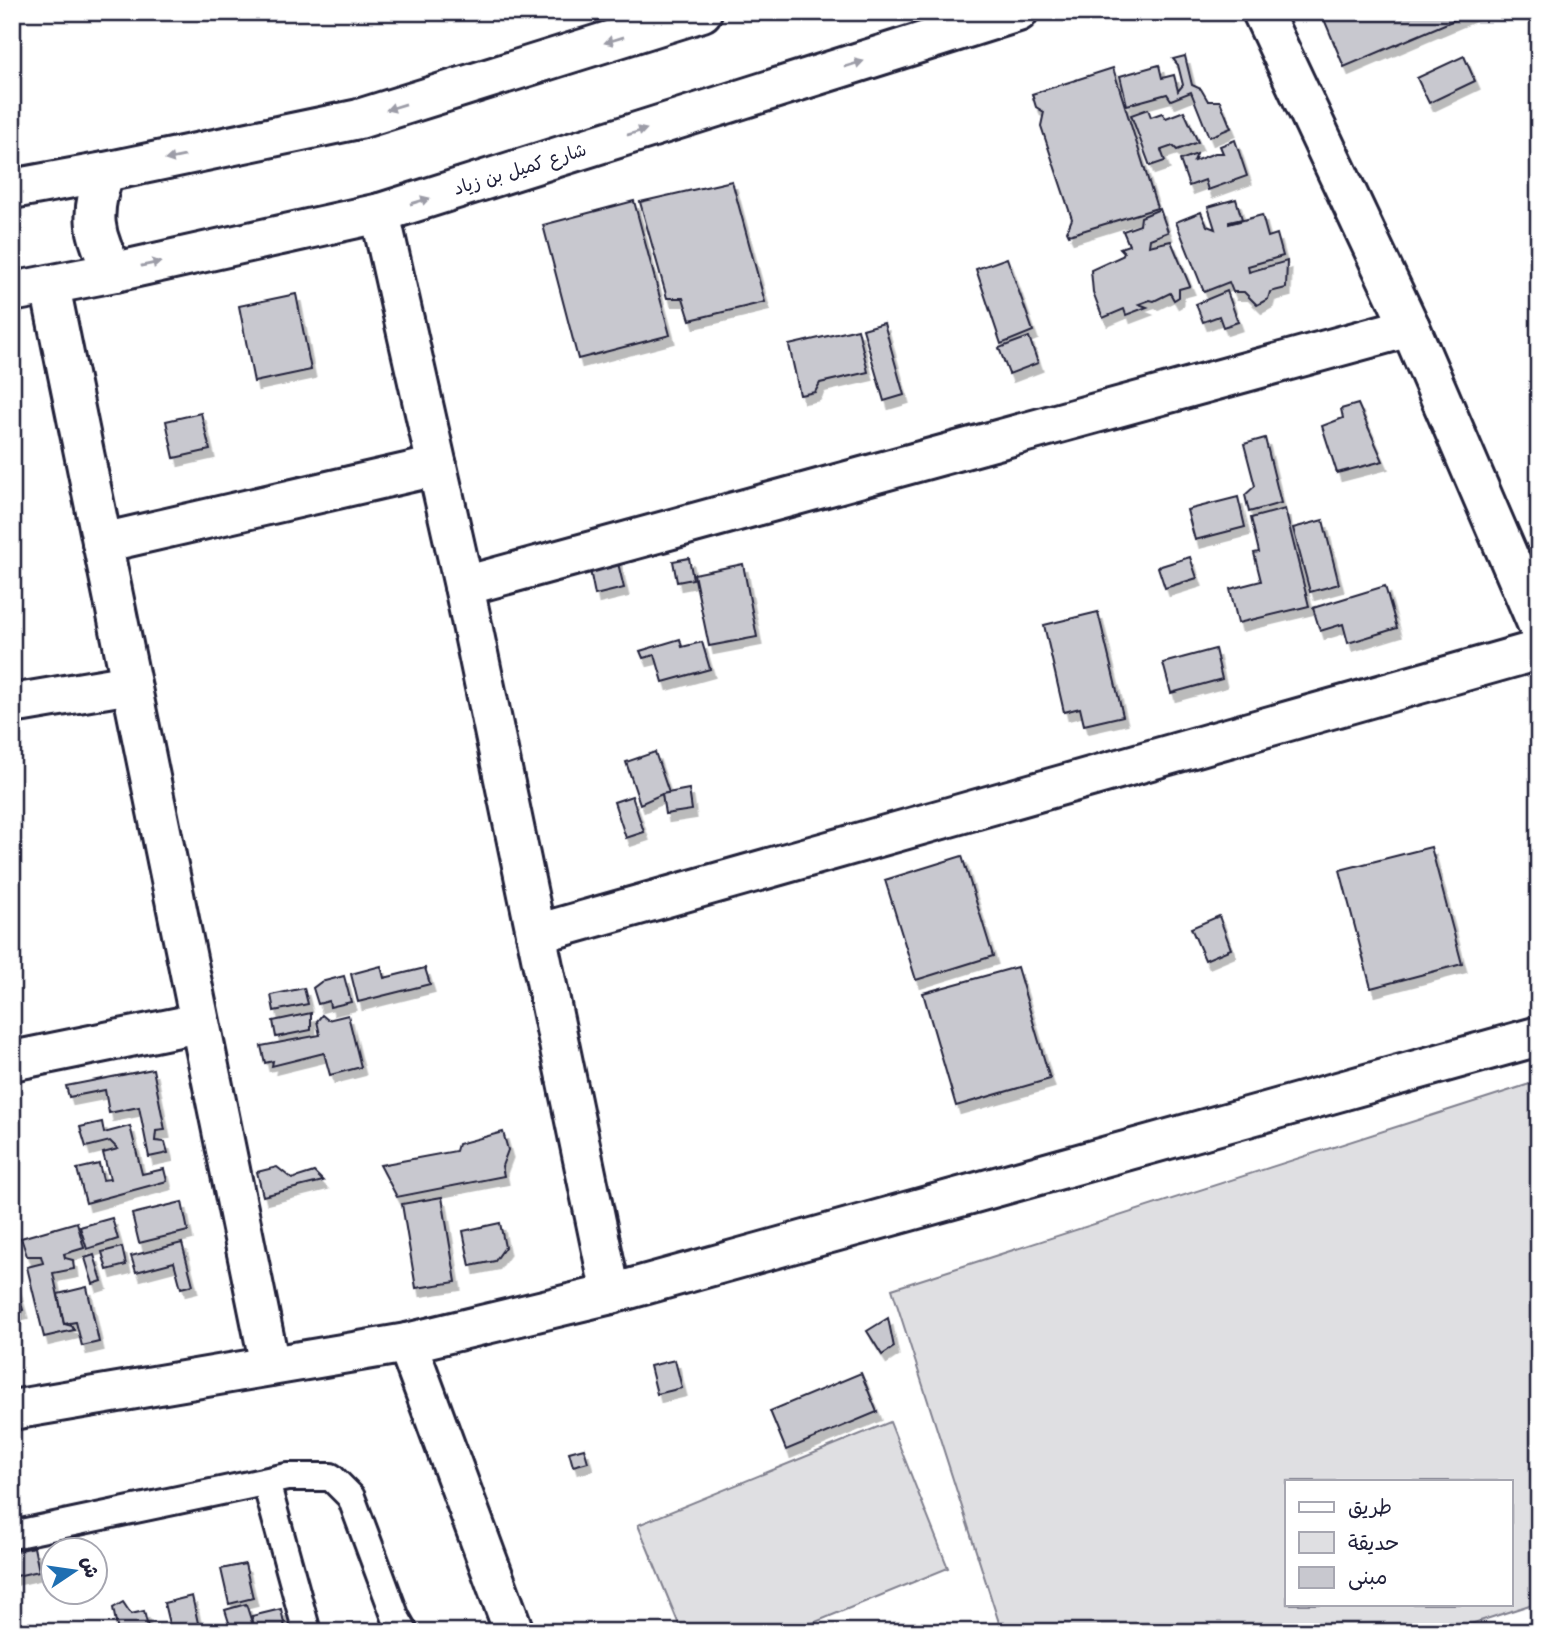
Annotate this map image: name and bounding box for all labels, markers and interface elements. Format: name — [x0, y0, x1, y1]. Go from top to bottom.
one-way arrow — [603, 35, 624, 45]
one-way arrow — [844, 58, 865, 69]
one-way arrow — [386, 103, 407, 113]
one-way arrow — [627, 127, 648, 137]
street label: شارع كميل بن زياد — [450, 134, 589, 201]
one-way arrow — [164, 152, 186, 163]
one-way arrow — [410, 195, 431, 205]
one-way arrow — [140, 258, 162, 269]
legend — [1285, 1480, 1512, 1606]
text: طريق — [1348, 1489, 1392, 1521]
text: حديقة — [1348, 1525, 1399, 1557]
north arrow — [38, 1536, 108, 1606]
text: ش — [76, 1554, 108, 1580]
text: مبنى — [1348, 1559, 1387, 1591]

